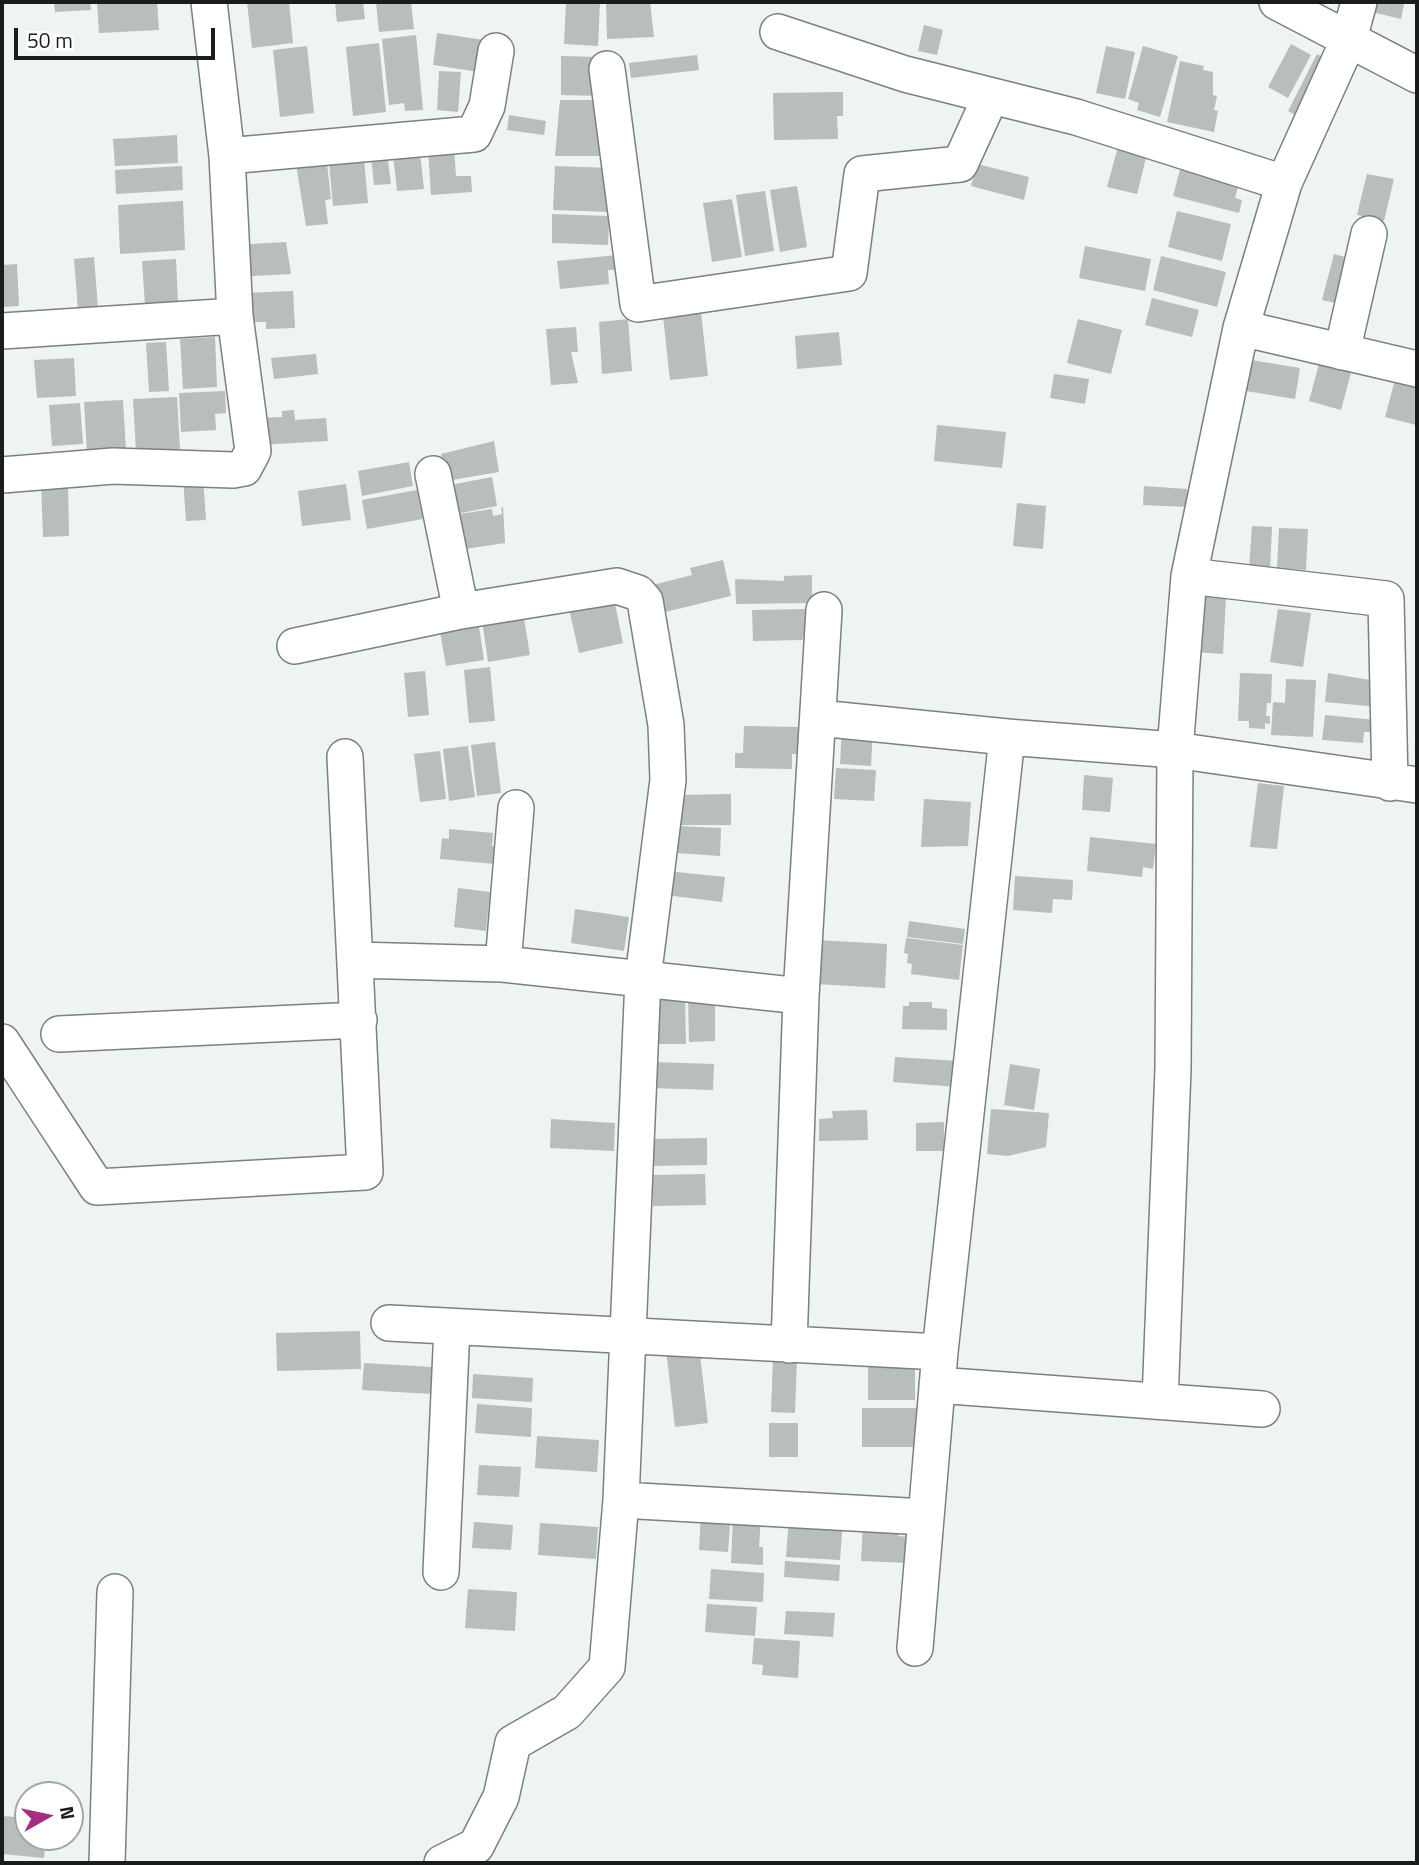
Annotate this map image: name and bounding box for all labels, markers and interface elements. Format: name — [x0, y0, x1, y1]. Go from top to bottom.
scale bar — [18, 14, 219, 58]
text: 50 m — [27, 24, 73, 56]
north arrow — [14, 1781, 84, 1851]
text: N — [53, 1804, 84, 1822]

